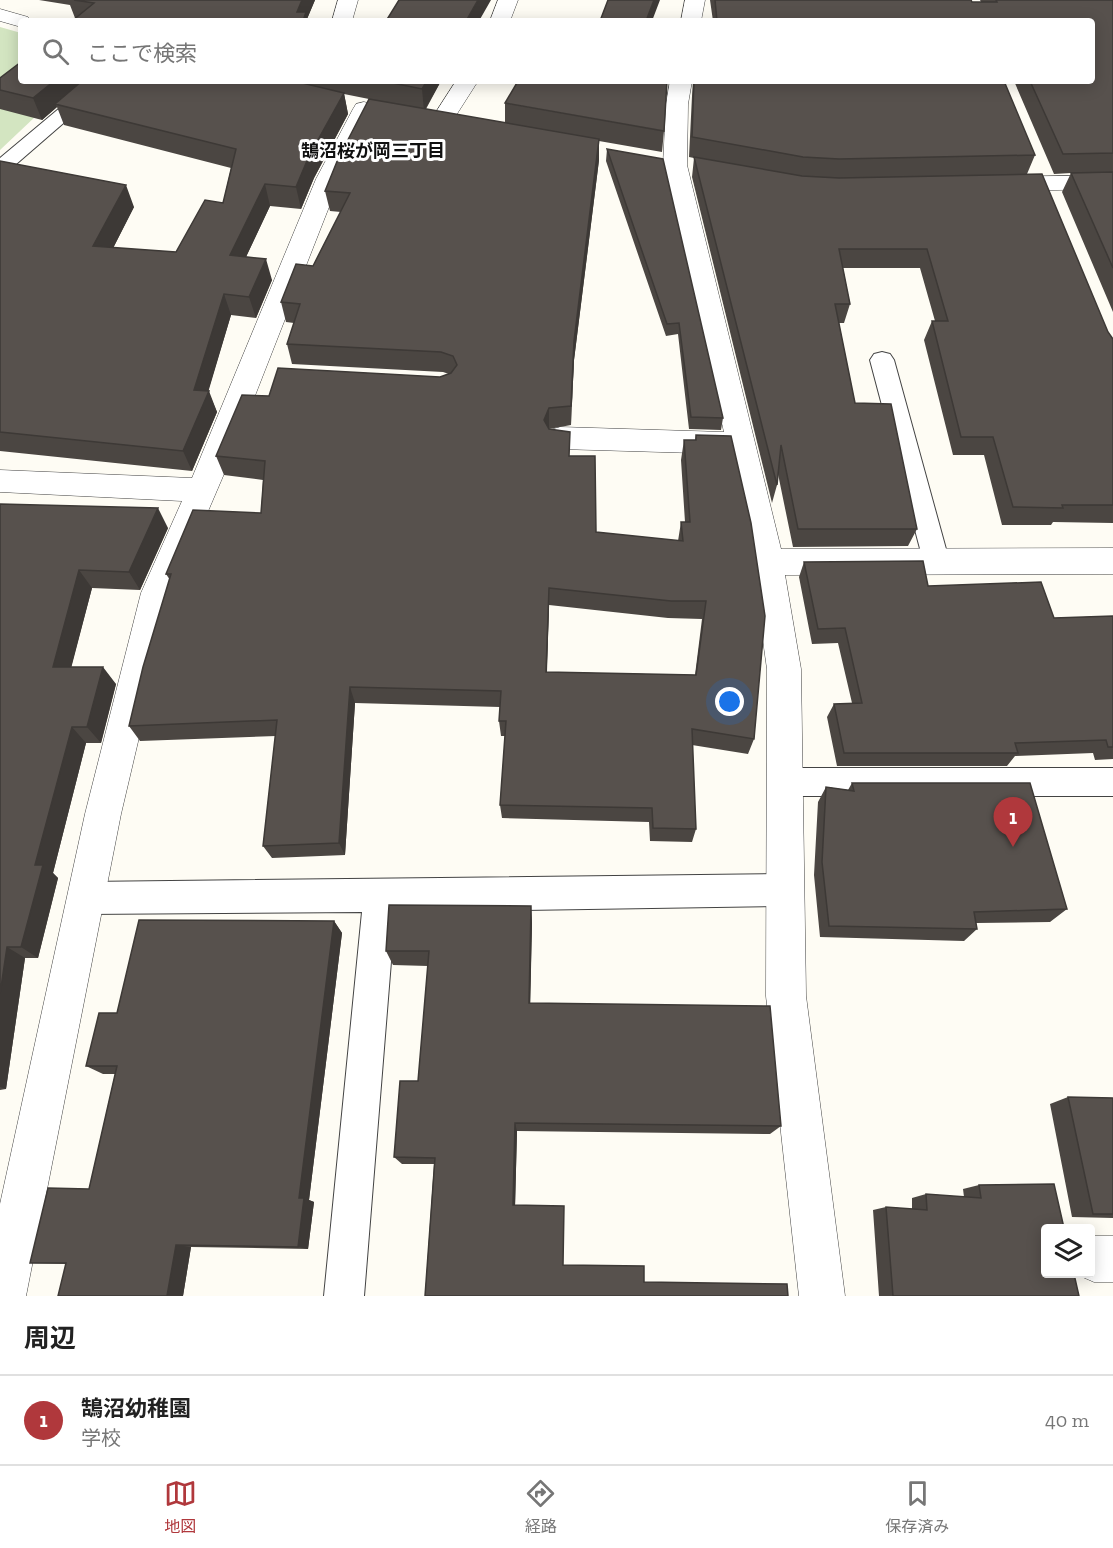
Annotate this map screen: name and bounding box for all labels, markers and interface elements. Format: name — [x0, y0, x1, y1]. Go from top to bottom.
search box — [18, 18, 1095, 84]
icon: search — [39, 35, 72, 68]
text: ここで検索 — [87, 40, 197, 67]
district label: 鵠沼桜が岡三丁目 — [301, 140, 445, 162]
your location — [715, 687, 744, 716]
pin: 1 — [994, 798, 1032, 847]
map controls — [1041, 1224, 1095, 1278]
button: layers — [1041, 1224, 1095, 1278]
text: 周辺 — [24, 1322, 76, 1354]
text: 鵠沼幼稚園 — [81, 1395, 191, 1422]
text: 1 — [39, 1408, 48, 1432]
text: 40 m — [1045, 1408, 1089, 1432]
text: 学校 — [81, 1426, 121, 1450]
tab: 地図 — [164, 1477, 197, 1537]
tab: 経路 — [524, 1477, 557, 1537]
tab: 保存済み — [885, 1477, 949, 1537]

